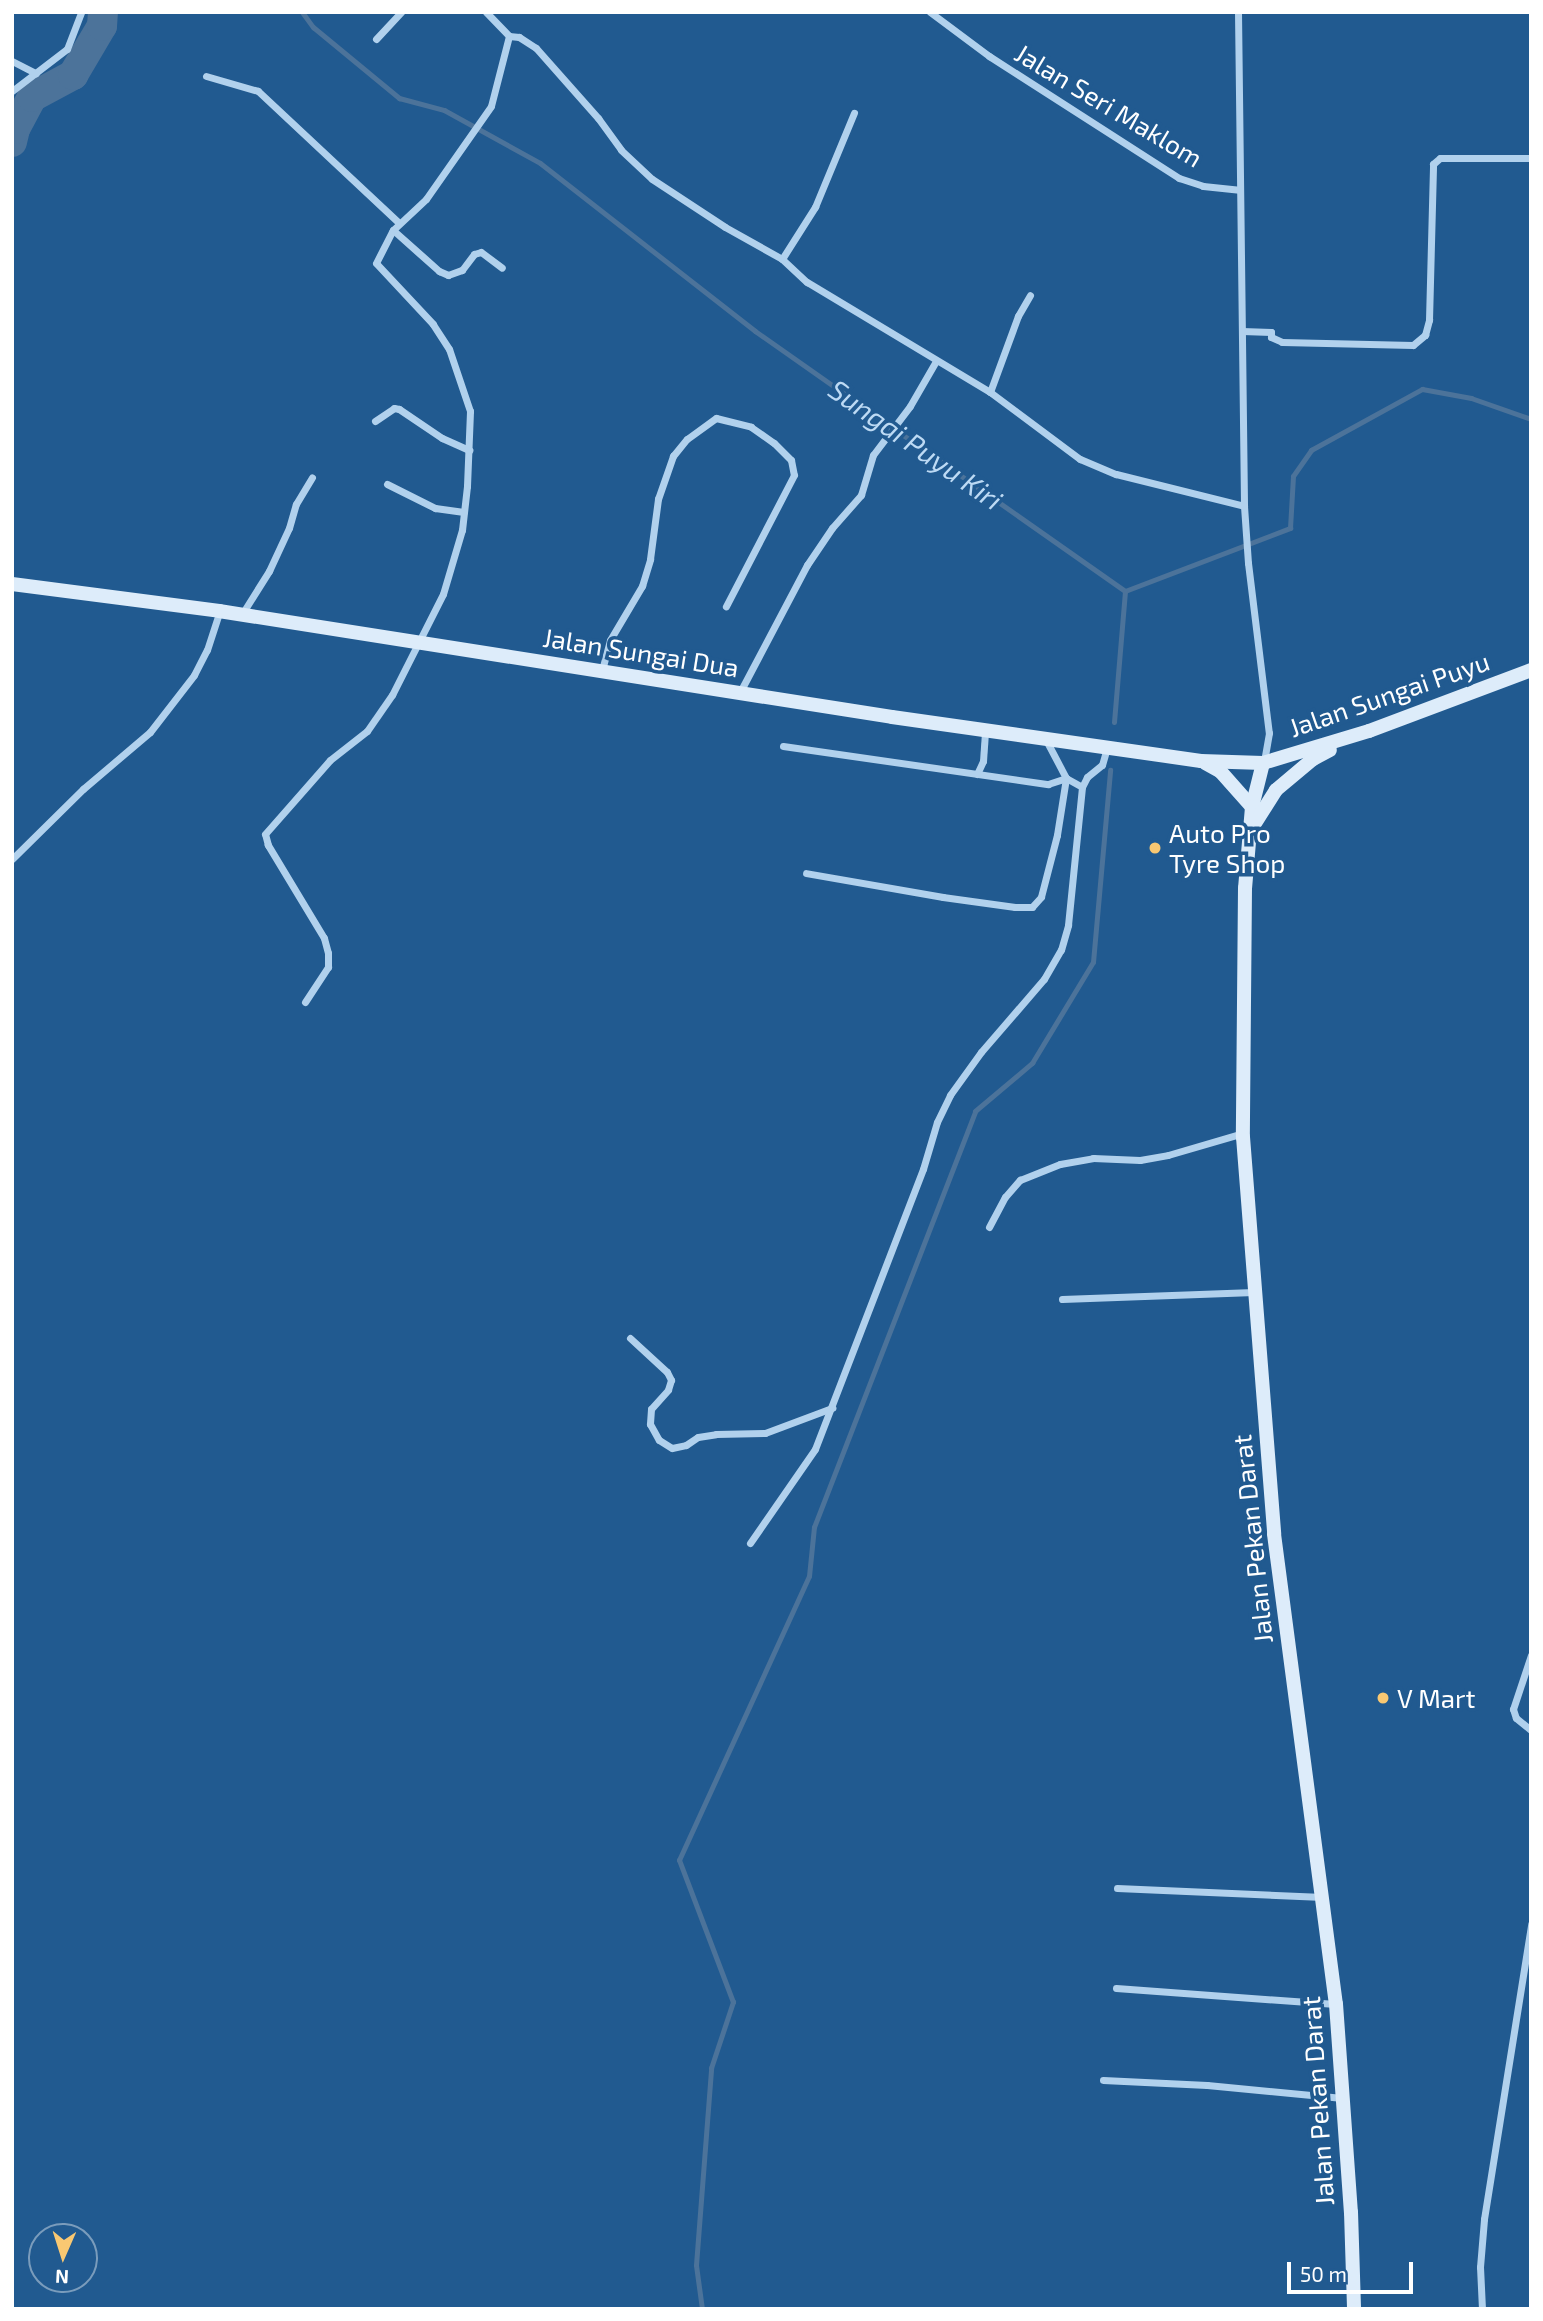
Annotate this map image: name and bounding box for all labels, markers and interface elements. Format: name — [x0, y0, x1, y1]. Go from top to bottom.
street label: Jalan Seri Maklom — [1010, 37, 1208, 173]
water label: Sungai Puyu Kiri — [823, 372, 1009, 516]
street label: Jalan Sungai Dua — [541, 621, 741, 683]
street label: Jalan Sungai Puyu — [1285, 645, 1493, 743]
place label: Auto Pro Tyre Shop — [1169, 817, 1285, 878]
marker: Auto Pro Tyre Shop — [1147, 840, 1163, 856]
street label: Jalan Pekan Darat — [1226, 1433, 1278, 1645]
place label: V Mart — [1397, 1682, 1476, 1714]
marker: V Mart — [1375, 1690, 1391, 1706]
street label: Jalan Pekan Darat — [1294, 1995, 1340, 2207]
north arrow — [28, 2223, 98, 2293]
scale bar — [1291, 2248, 1417, 2292]
text: 50 m — [1300, 2261, 1347, 2286]
text: N — [55, 2266, 69, 2289]

